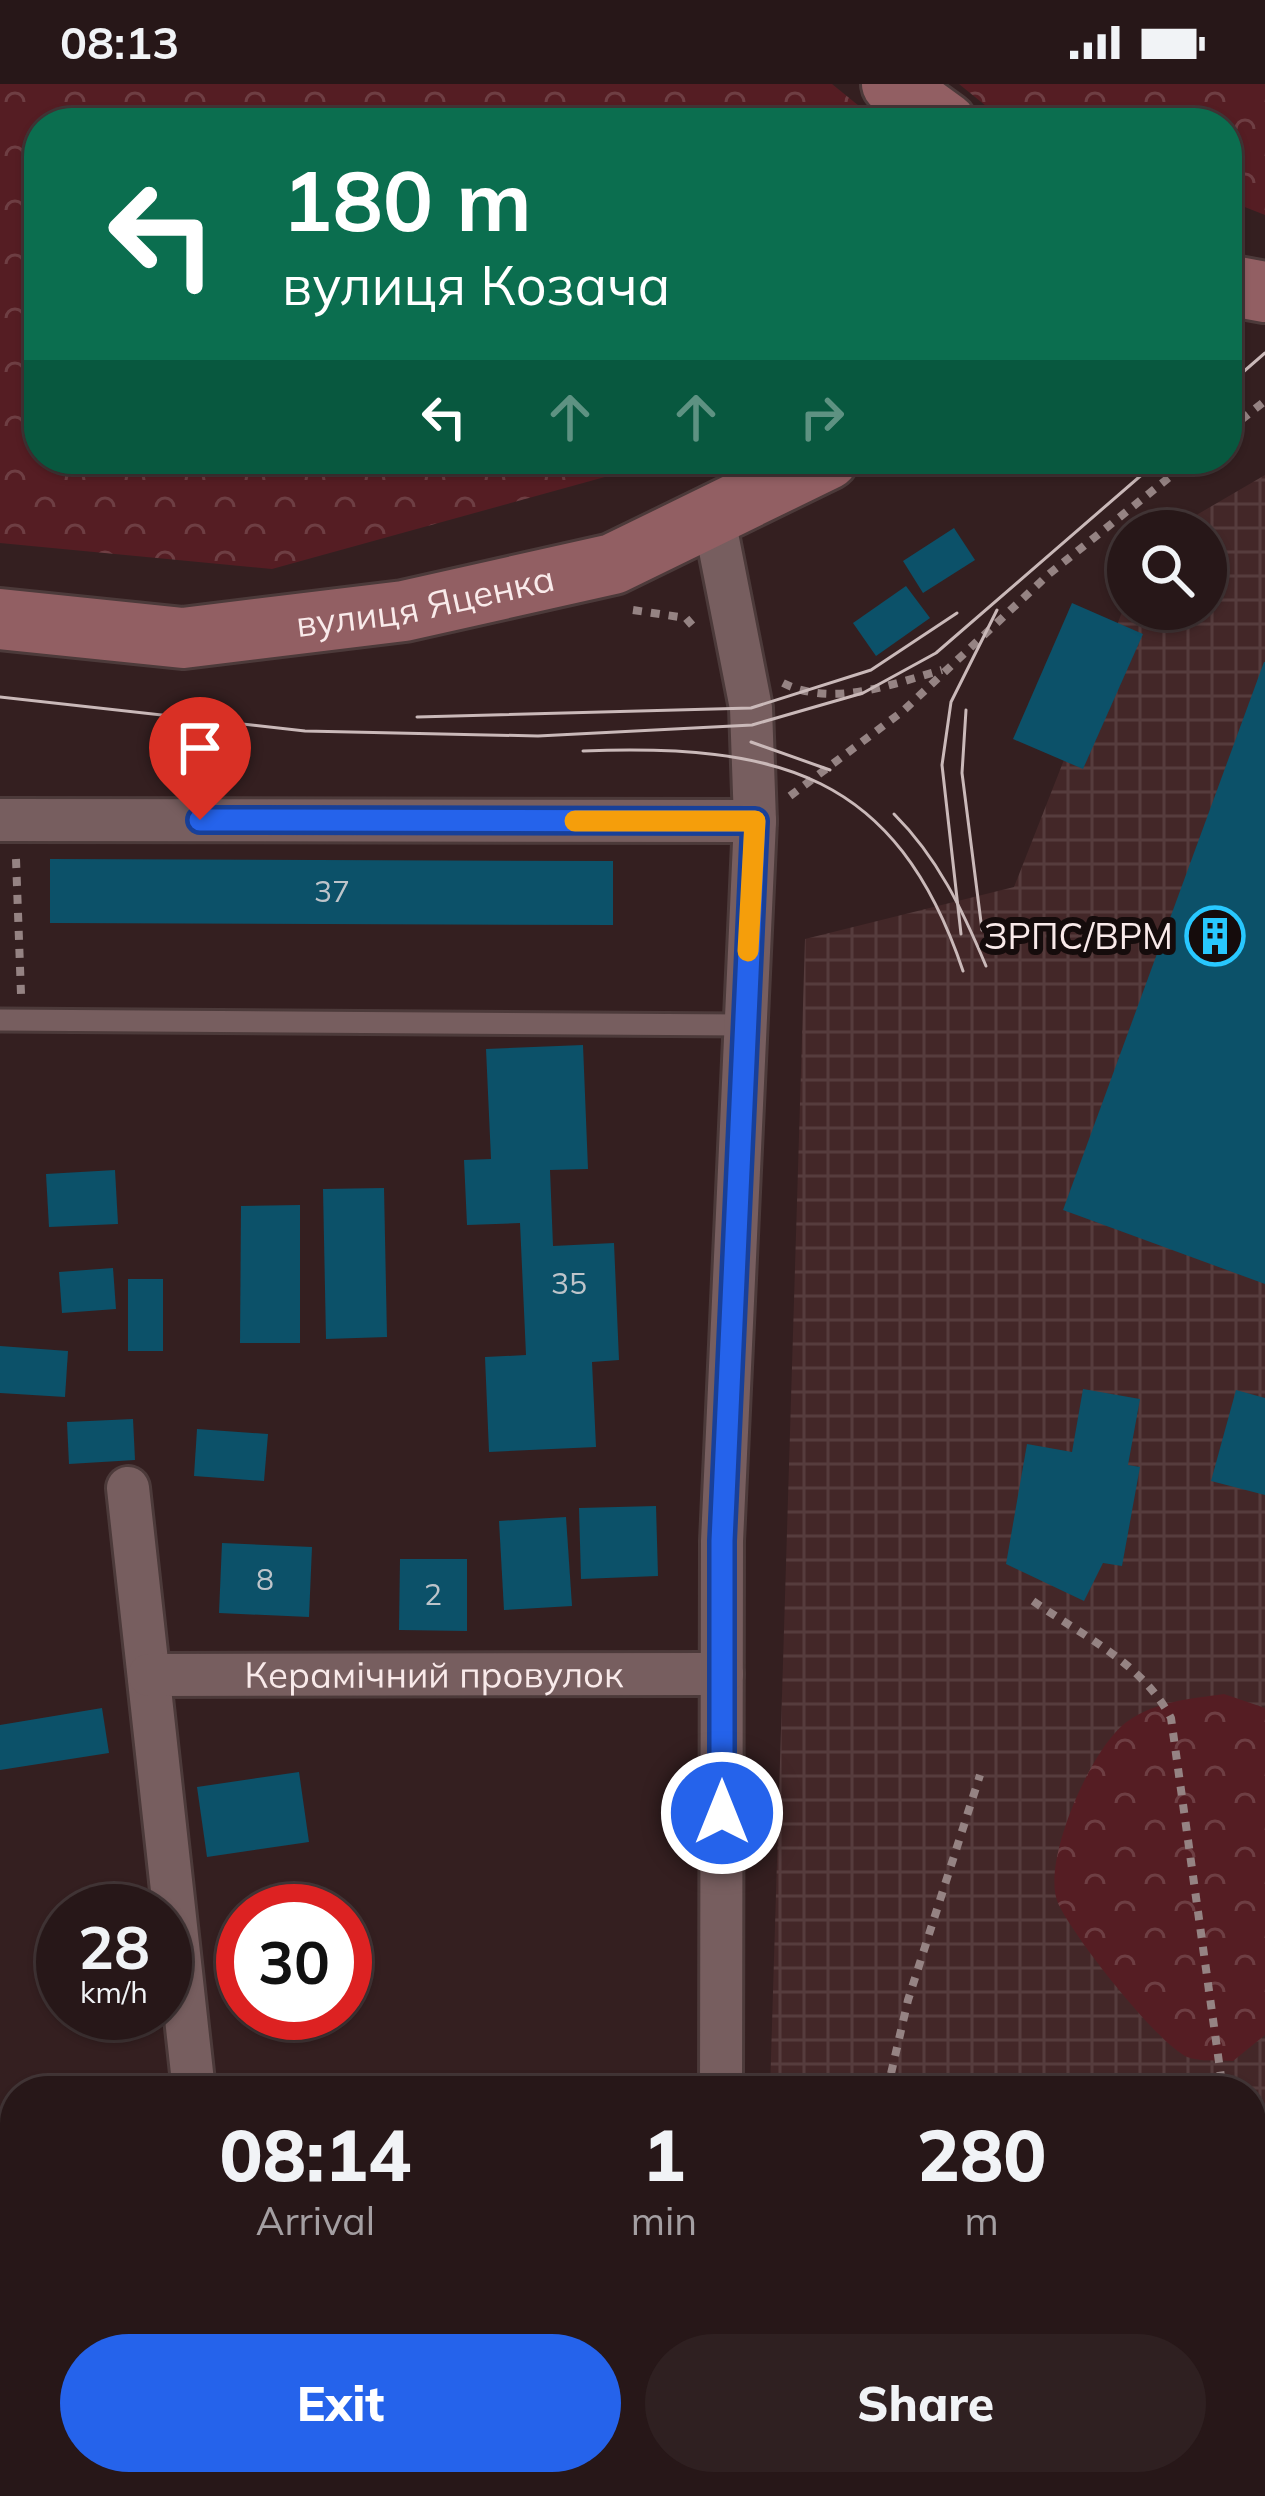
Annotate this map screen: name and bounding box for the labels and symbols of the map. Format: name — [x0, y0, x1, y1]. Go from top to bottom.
street label: вулиця Яценка — [293, 555, 558, 646]
pin — [149, 697, 251, 820]
house number: 37 — [314, 872, 350, 910]
building icon: ЗРПС/ВРМ — [1184, 905, 1246, 967]
place label: ЗРПС/ВРМ — [984, 913, 1173, 958]
house number: 35 — [551, 1264, 587, 1302]
house number: 8 — [256, 1560, 274, 1598]
house number: 2 — [424, 1575, 442, 1613]
street label: Керамічний провулок — [245, 1651, 624, 1697]
position arrow — [659, 1750, 785, 1876]
speed limit sign: 30 — [216, 1884, 372, 2040]

